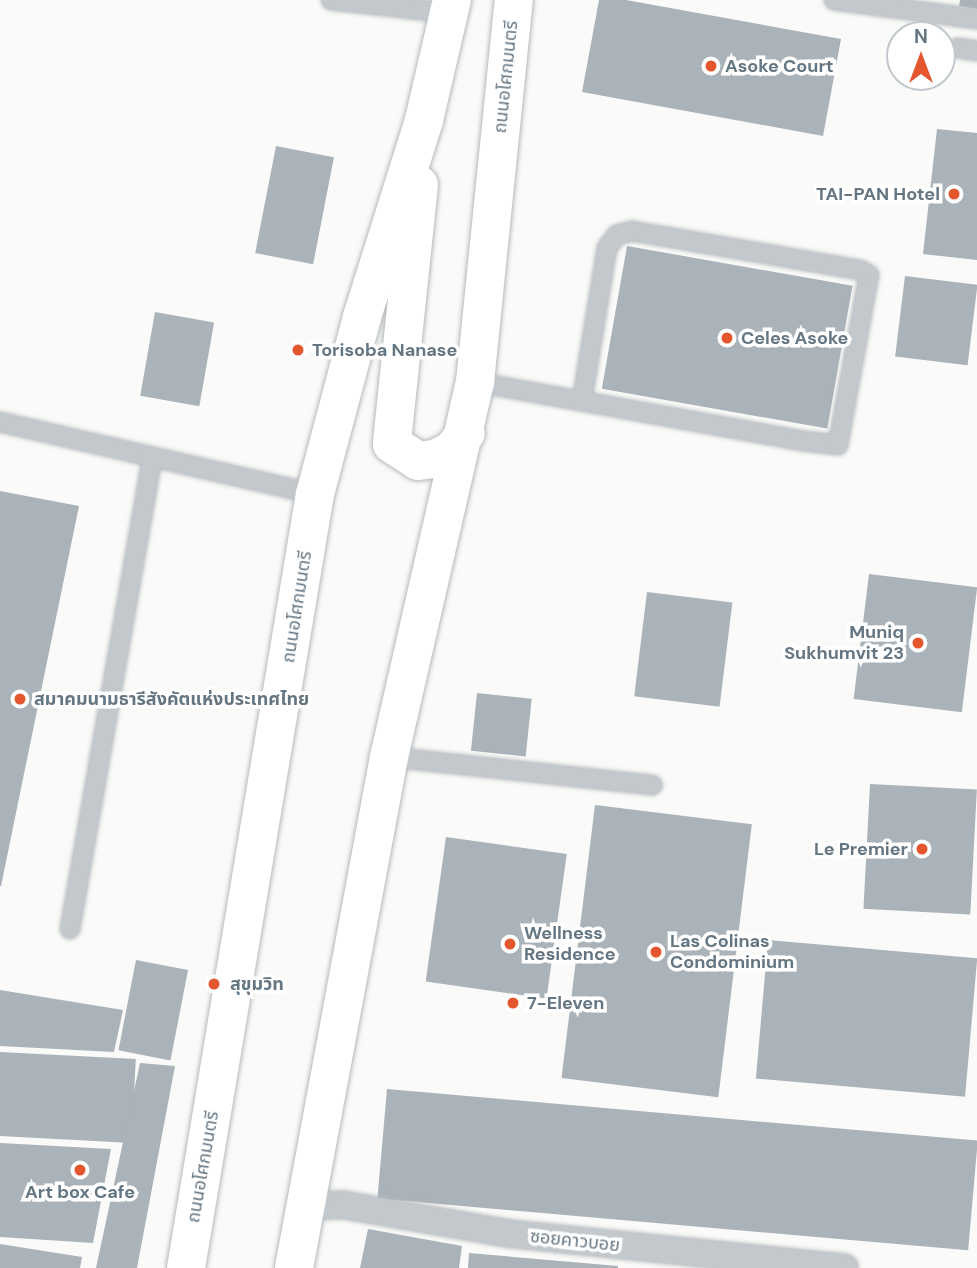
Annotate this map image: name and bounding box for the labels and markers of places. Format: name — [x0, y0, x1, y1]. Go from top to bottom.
place label: Asoke Court — [725, 55, 834, 77]
marker: Asoke Court — [703, 58, 719, 74]
place label: TAI-PAN Hotel — [816, 183, 940, 205]
marker: TAI-PAN Hotel — [946, 186, 962, 202]
place label: Celes Asoke — [741, 327, 848, 349]
marker: Celes Asoke — [719, 330, 735, 346]
place label: Torisoba Nanase — [312, 339, 457, 361]
marker: Torisoba Nanase — [290, 342, 306, 358]
place label: Muniq Sukhumvit 23 — [784, 622, 904, 664]
marker: Muniq Sukhumvit 23 — [910, 635, 926, 651]
place label: สมาคมนามธารีสังคัตแห่งประเทศไทย — [34, 688, 309, 710]
marker: สมาคมนามธารีสังคัตแห่งประเทศไทย — [12, 691, 28, 707]
place label: Le Premier — [814, 838, 908, 860]
marker: Le Premier — [914, 841, 930, 857]
place label: Wellness Residence — [524, 923, 616, 965]
place label: Las Colinas Condominium — [670, 931, 794, 974]
marker: Wellness Residence — [502, 936, 518, 952]
marker: Las Colinas Condominium — [648, 944, 664, 960]
place label: สุขุมวิท — [230, 973, 284, 995]
marker: สุขุมวิท — [204, 974, 224, 994]
place label: 7-Eleven — [527, 992, 604, 1014]
marker: 7-Eleven — [505, 995, 521, 1011]
marker: Art box Cafe — [72, 1162, 88, 1178]
place label: Art box Cafe — [25, 1181, 135, 1203]

